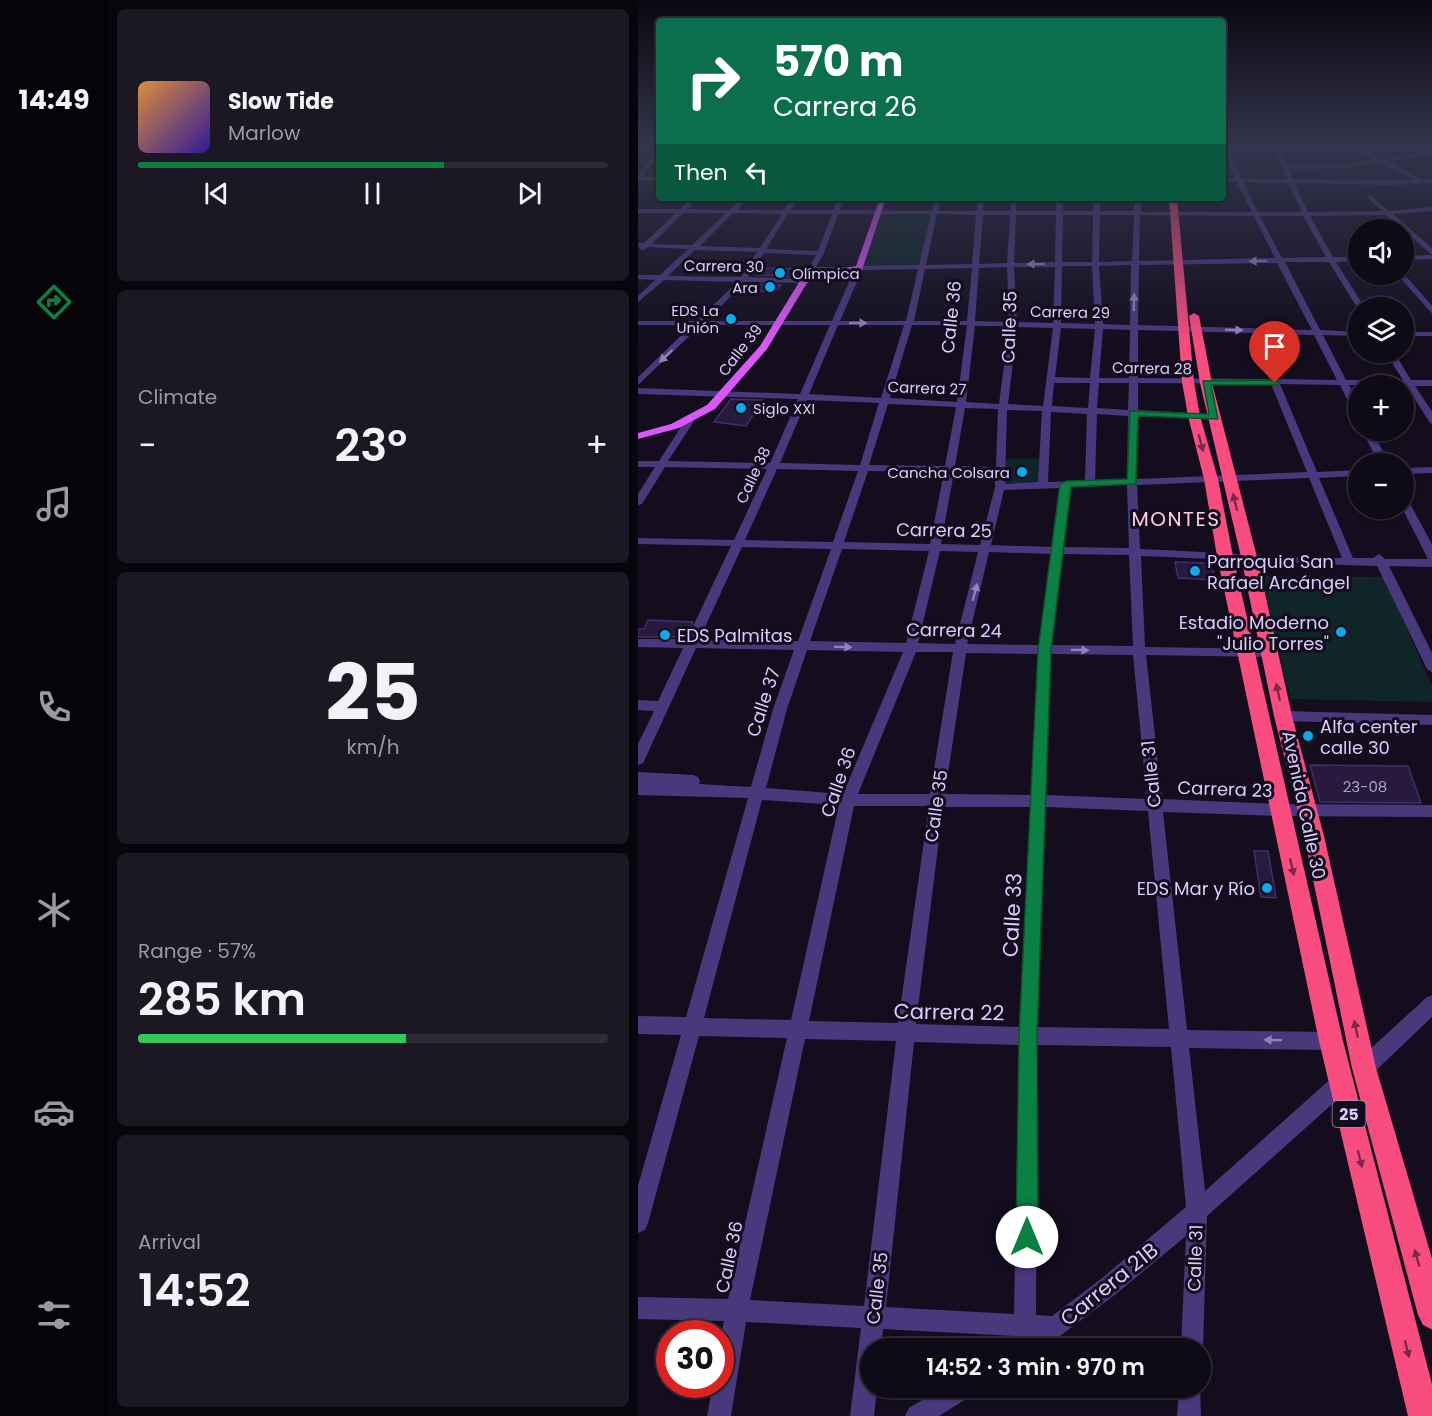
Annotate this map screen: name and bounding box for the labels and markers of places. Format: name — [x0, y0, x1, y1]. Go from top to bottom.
place label: Olímpica — [792, 263, 860, 284]
marker: Olímpica — [773, 266, 787, 280]
place label: Ara — [732, 277, 758, 298]
marker: Ara — [763, 280, 777, 294]
place label: EDS La Unión — [671, 300, 719, 338]
marker: EDS La Unión — [724, 312, 738, 326]
pin — [1249, 321, 1300, 383]
place label: Siglo XXI — [753, 398, 815, 419]
marker: Siglo XXI — [734, 401, 748, 415]
place label: Cancha Colsara — [887, 462, 1010, 483]
marker: Cancha Colsara — [1015, 465, 1029, 479]
place label: Parroquia San Rafael Arcángel — [1207, 549, 1350, 595]
marker: Parroquia San Rafael Arcángel — [1188, 564, 1202, 578]
place label: Estadio Moderno "Julio Torres" — [1179, 610, 1329, 656]
place label: EDS Palmitas — [677, 623, 792, 648]
marker: Estadio Moderno "Julio Torres" — [1334, 625, 1348, 639]
marker: EDS Palmitas — [658, 628, 672, 642]
place label: Alfa center calle 30 — [1320, 714, 1418, 760]
marker: Alfa center calle 30 — [1301, 729, 1315, 743]
place label: EDS Mar y Río — [1137, 876, 1255, 901]
marker: EDS Mar y Río — [1260, 881, 1274, 895]

